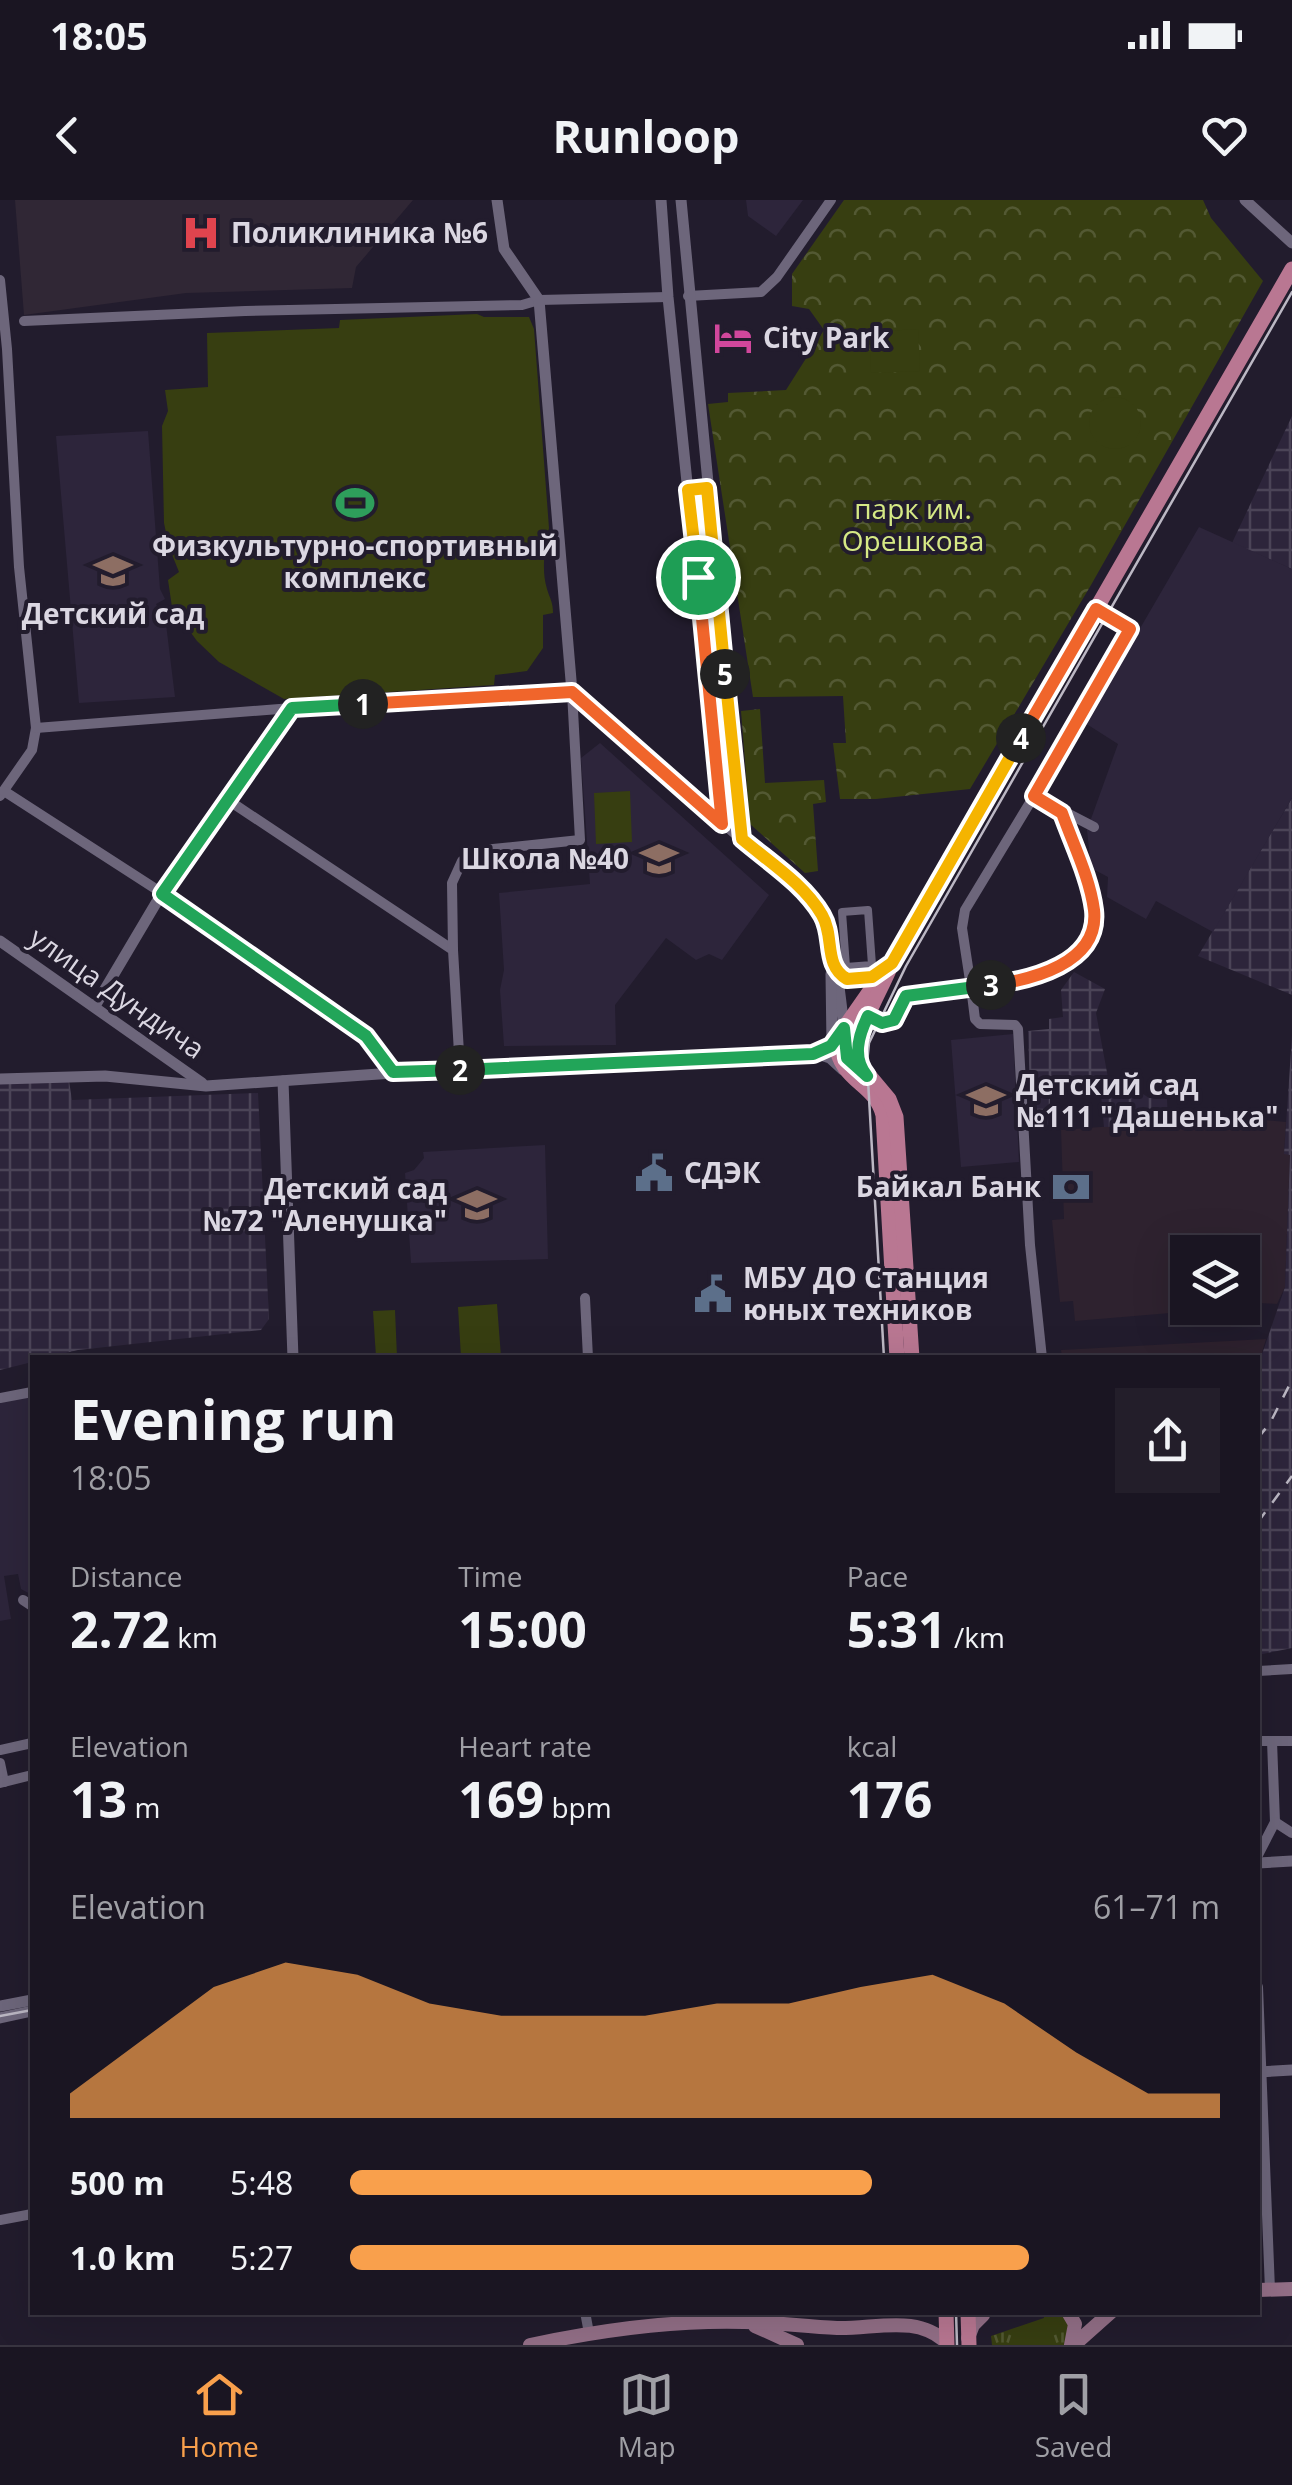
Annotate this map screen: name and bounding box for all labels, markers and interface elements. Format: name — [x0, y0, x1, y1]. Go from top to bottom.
text: 18:05 — [50, 9, 148, 61]
text: Runloop — [553, 105, 739, 166]
icon: back — [40, 108, 95, 163]
icon: heart — [1197, 108, 1252, 163]
hospital icon: Поликлиника №6 — [180, 212, 222, 254]
place label: Поликлиника №6 — [231, 213, 488, 251]
hotel icon: City Park — [712, 317, 754, 359]
place label: City Park — [763, 318, 890, 356]
sports icon: Физкультурно-спортивный комплекс — [334, 482, 376, 524]
park label: парк им. Орешкова — [842, 489, 984, 559]
place label: Физкультурно-спортивный комплекс — [152, 526, 558, 596]
pin — [656, 535, 741, 620]
school or university icon: Детский сад — [92, 550, 134, 592]
icon: arrive — [671, 550, 726, 605]
place label: Детский сад — [22, 594, 205, 632]
pin: 5 — [700, 649, 750, 699]
text: 5 — [717, 655, 733, 693]
pin: 1 — [338, 679, 388, 729]
text: 1 — [355, 685, 371, 723]
pin: 4 — [996, 713, 1046, 763]
text: 4 — [1013, 719, 1029, 757]
school or university icon: Школа №40 — [638, 838, 680, 880]
place label: Школа №40 — [461, 839, 629, 877]
street label: улица Дундича — [22, 918, 213, 1067]
pin: 3 — [966, 960, 1016, 1010]
text: 3 — [983, 966, 999, 1004]
pin: 2 — [435, 1045, 485, 1095]
text: 2 — [452, 1051, 468, 1089]
place label: Детский сад №111 "Дашенька" — [1016, 1065, 1279, 1135]
school or university icon: Детский сад №111 "Дашенька" — [965, 1080, 1007, 1122]
public building icon: СДЭК — [633, 1152, 675, 1194]
place label: СДЭК — [684, 1153, 761, 1191]
bank icon: Байкал Банк — [1050, 1166, 1092, 1208]
place label: Байкал Банк — [856, 1167, 1042, 1205]
place label: Детский сад №72 "Аленушка" — [203, 1169, 447, 1239]
school or university icon: Детский сад №72 "Аленушка" — [456, 1184, 498, 1226]
map controls — [1170, 1235, 1260, 1325]
button: layers — [1170, 1235, 1260, 1325]
place label: МБУ ДО Станция юных техников — [743, 1258, 989, 1328]
public building icon: МБУ ДО Станция юных техников — [692, 1273, 734, 1315]
text: Evening run — [70, 1381, 396, 1456]
button: share — [1115, 1388, 1220, 1493]
text: 18:05 — [70, 1456, 152, 1499]
text: Distance — [70, 1557, 183, 1595]
text: Time — [458, 1557, 522, 1595]
text: Pace — [847, 1557, 908, 1595]
text: 2.72 — [70, 1595, 170, 1663]
text: 15:00 — [458, 1595, 587, 1663]
text: 5:31 — [847, 1595, 947, 1663]
text: km — [170, 1618, 218, 1656]
text: /km — [947, 1618, 1005, 1656]
text: Elevation — [70, 1727, 189, 1765]
text: Heart rate — [458, 1727, 592, 1765]
text: kcal — [847, 1727, 897, 1765]
text: 13 — [70, 1765, 127, 1833]
text: 169 — [458, 1765, 544, 1833]
text: 176 — [847, 1765, 932, 1833]
text: m — [127, 1788, 160, 1826]
text: bpm — [544, 1788, 612, 1826]
text: Elevation — [70, 1885, 206, 1928]
text: 61–71 m — [1093, 1885, 1220, 1928]
text: 500 m — [70, 2161, 165, 2204]
text: 5:48 — [230, 2161, 293, 2204]
text: 1.0 km — [70, 2236, 175, 2279]
text: 5:27 — [230, 2236, 293, 2279]
tab: Home — [180, 2367, 259, 2465]
tab: Map — [618, 2367, 676, 2465]
tab: Saved — [1035, 2367, 1112, 2465]

